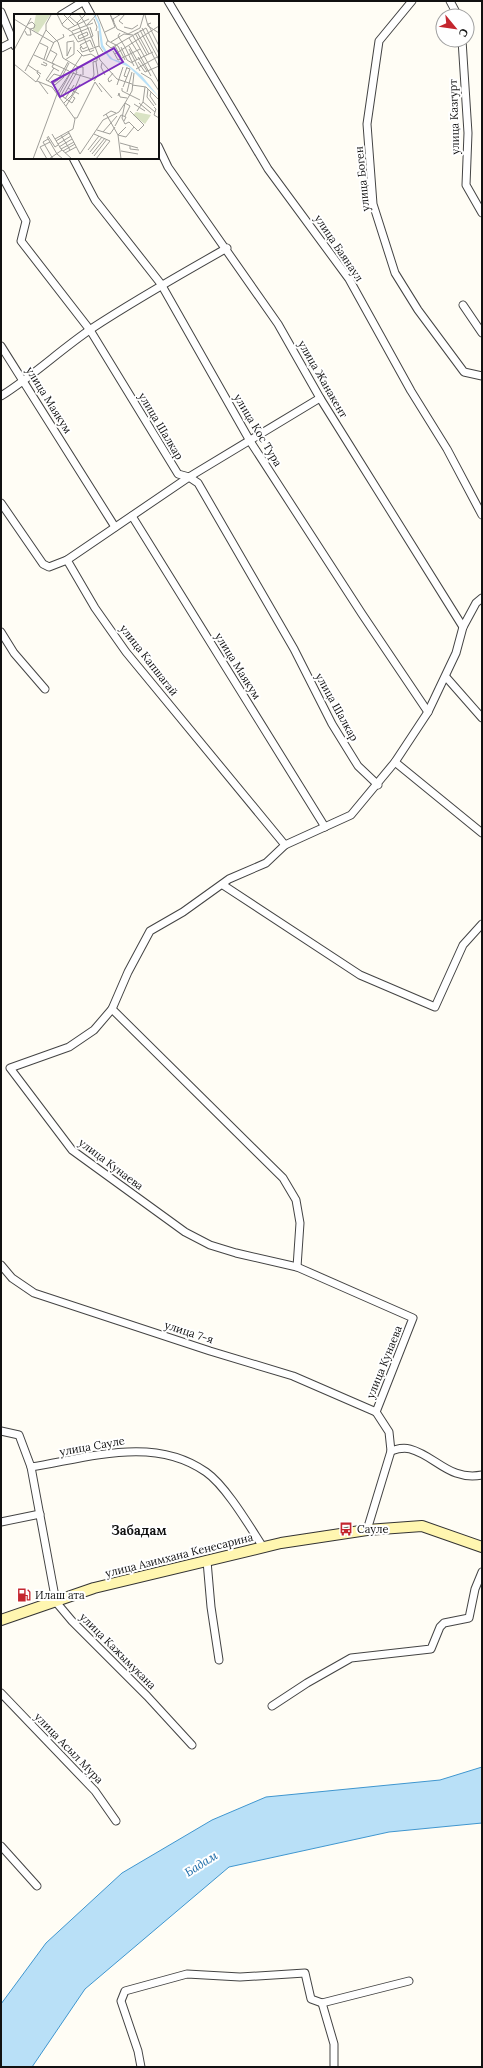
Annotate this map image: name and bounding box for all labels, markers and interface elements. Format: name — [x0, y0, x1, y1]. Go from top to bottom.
north arrow — [435, 8, 475, 48]
inset map — [14, 14, 159, 159]
text: С — [456, 26, 472, 40]
street label: улица Казгурт — [446, 79, 462, 155]
street label: улица Боген — [352, 146, 372, 212]
street label: улица Баянаул — [311, 212, 367, 285]
street label: улица Жанакент — [295, 338, 351, 421]
street label: улица Маякум — [23, 364, 75, 436]
street label: улица Шалкар — [135, 390, 187, 462]
street label: улица Кос Тура — [231, 391, 285, 469]
street label: улица Капшагай — [117, 622, 181, 699]
street label: улица Маякум — [212, 630, 264, 702]
street label: улица Шалкар — [312, 670, 362, 744]
street label: улица Кунаева — [76, 1135, 146, 1193]
street label: улица 7-я — [163, 1317, 215, 1347]
street label: улица Кунаева — [363, 1323, 405, 1401]
street label: улица Сауле — [58, 1433, 126, 1459]
bus stop icon: Сауле — [338, 1521, 354, 1537]
district label: Забадам — [111, 1522, 167, 1539]
place label: Сауле — [357, 1522, 389, 1536]
street label: улица Азимхана Кенесарина — [104, 1530, 255, 1580]
fuel station icon: Илаш ата — [16, 1587, 32, 1603]
place label: Илаш ата — [35, 1588, 85, 1602]
street label: улица Кажымукана — [77, 1610, 159, 1692]
street label: улица Асыл Мура — [32, 1710, 107, 1787]
water label: Бадам — [182, 1847, 220, 1879]

